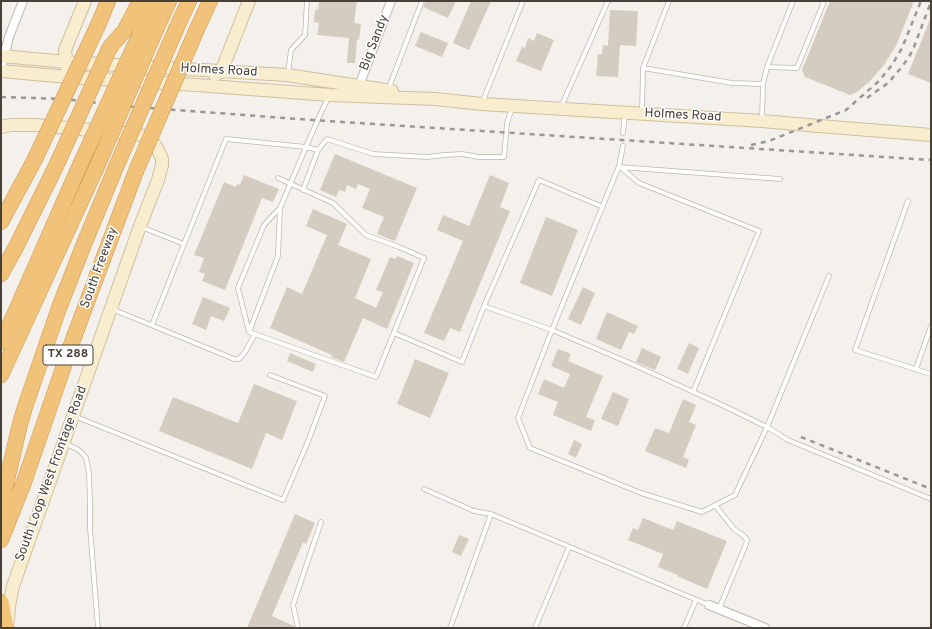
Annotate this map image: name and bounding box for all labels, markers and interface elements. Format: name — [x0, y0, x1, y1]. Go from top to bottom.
street label: Big Sandy — [357, 13, 393, 73]
street label: Holmes Road — [180, 61, 258, 81]
street label: Holmes Road — [644, 106, 722, 126]
street label: South Freeway — [78, 225, 122, 311]
road number: TX 288 — [43, 345, 93, 365]
street label: South Loop West Frontage Road — [13, 384, 91, 564]

